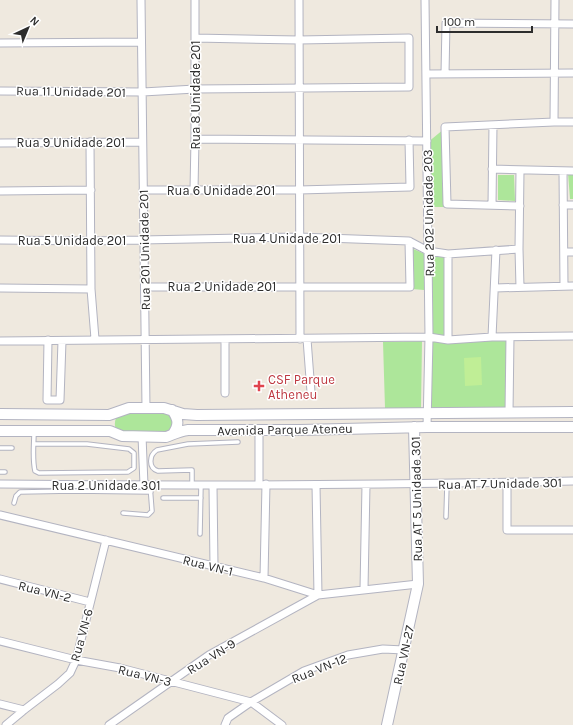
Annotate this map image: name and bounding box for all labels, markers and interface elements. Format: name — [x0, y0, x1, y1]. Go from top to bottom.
north arrow — [8, 8, 48, 48]
scale bar — [437, 8, 532, 34]
text: N — [27, 14, 42, 29]
text: 100 m — [443, 15, 475, 29]
street label: Rua 8 Unidade 201 — [188, 40, 203, 150]
street label: Rua 11 Unidade 201 — [16, 83, 126, 100]
street label: Rua 9 Unidade 201 — [17, 135, 125, 150]
street label: Rua 202 Unidade 203 — [420, 149, 437, 277]
street label: Rua 6 Unidade 201 — [167, 183, 275, 198]
street label: Rua 201 Unidade 201 — [136, 189, 153, 311]
street label: Rua 4 Unidade 201 — [233, 231, 341, 246]
street label: Rua 5 Unidade 201 — [18, 233, 126, 248]
street label: Rua 2 Unidade 201 — [168, 279, 276, 294]
place label: CSF Parque Atheneu — [268, 372, 335, 402]
marker: CSF Parque Atheneu — [253, 380, 265, 392]
street label: Avenida Parque Ateneu — [217, 421, 353, 439]
street label: Rua AT 5 Unidade 301 — [408, 436, 425, 562]
street label: Rua AT 7 Unidade 301 — [438, 475, 562, 492]
street label: Rua 2 Unidade 301 — [52, 478, 160, 493]
street label: Rua VN-1 — [181, 552, 234, 579]
street label: Rua VN-2 — [17, 578, 73, 605]
street label: Rua VN-6 — [67, 607, 96, 663]
street label: Rua VN-27 — [390, 624, 417, 686]
street label: Rua VN-9 — [184, 636, 238, 677]
street label: Rua VN-12 — [289, 651, 349, 686]
street label: Rua VN-3 — [117, 662, 173, 689]

